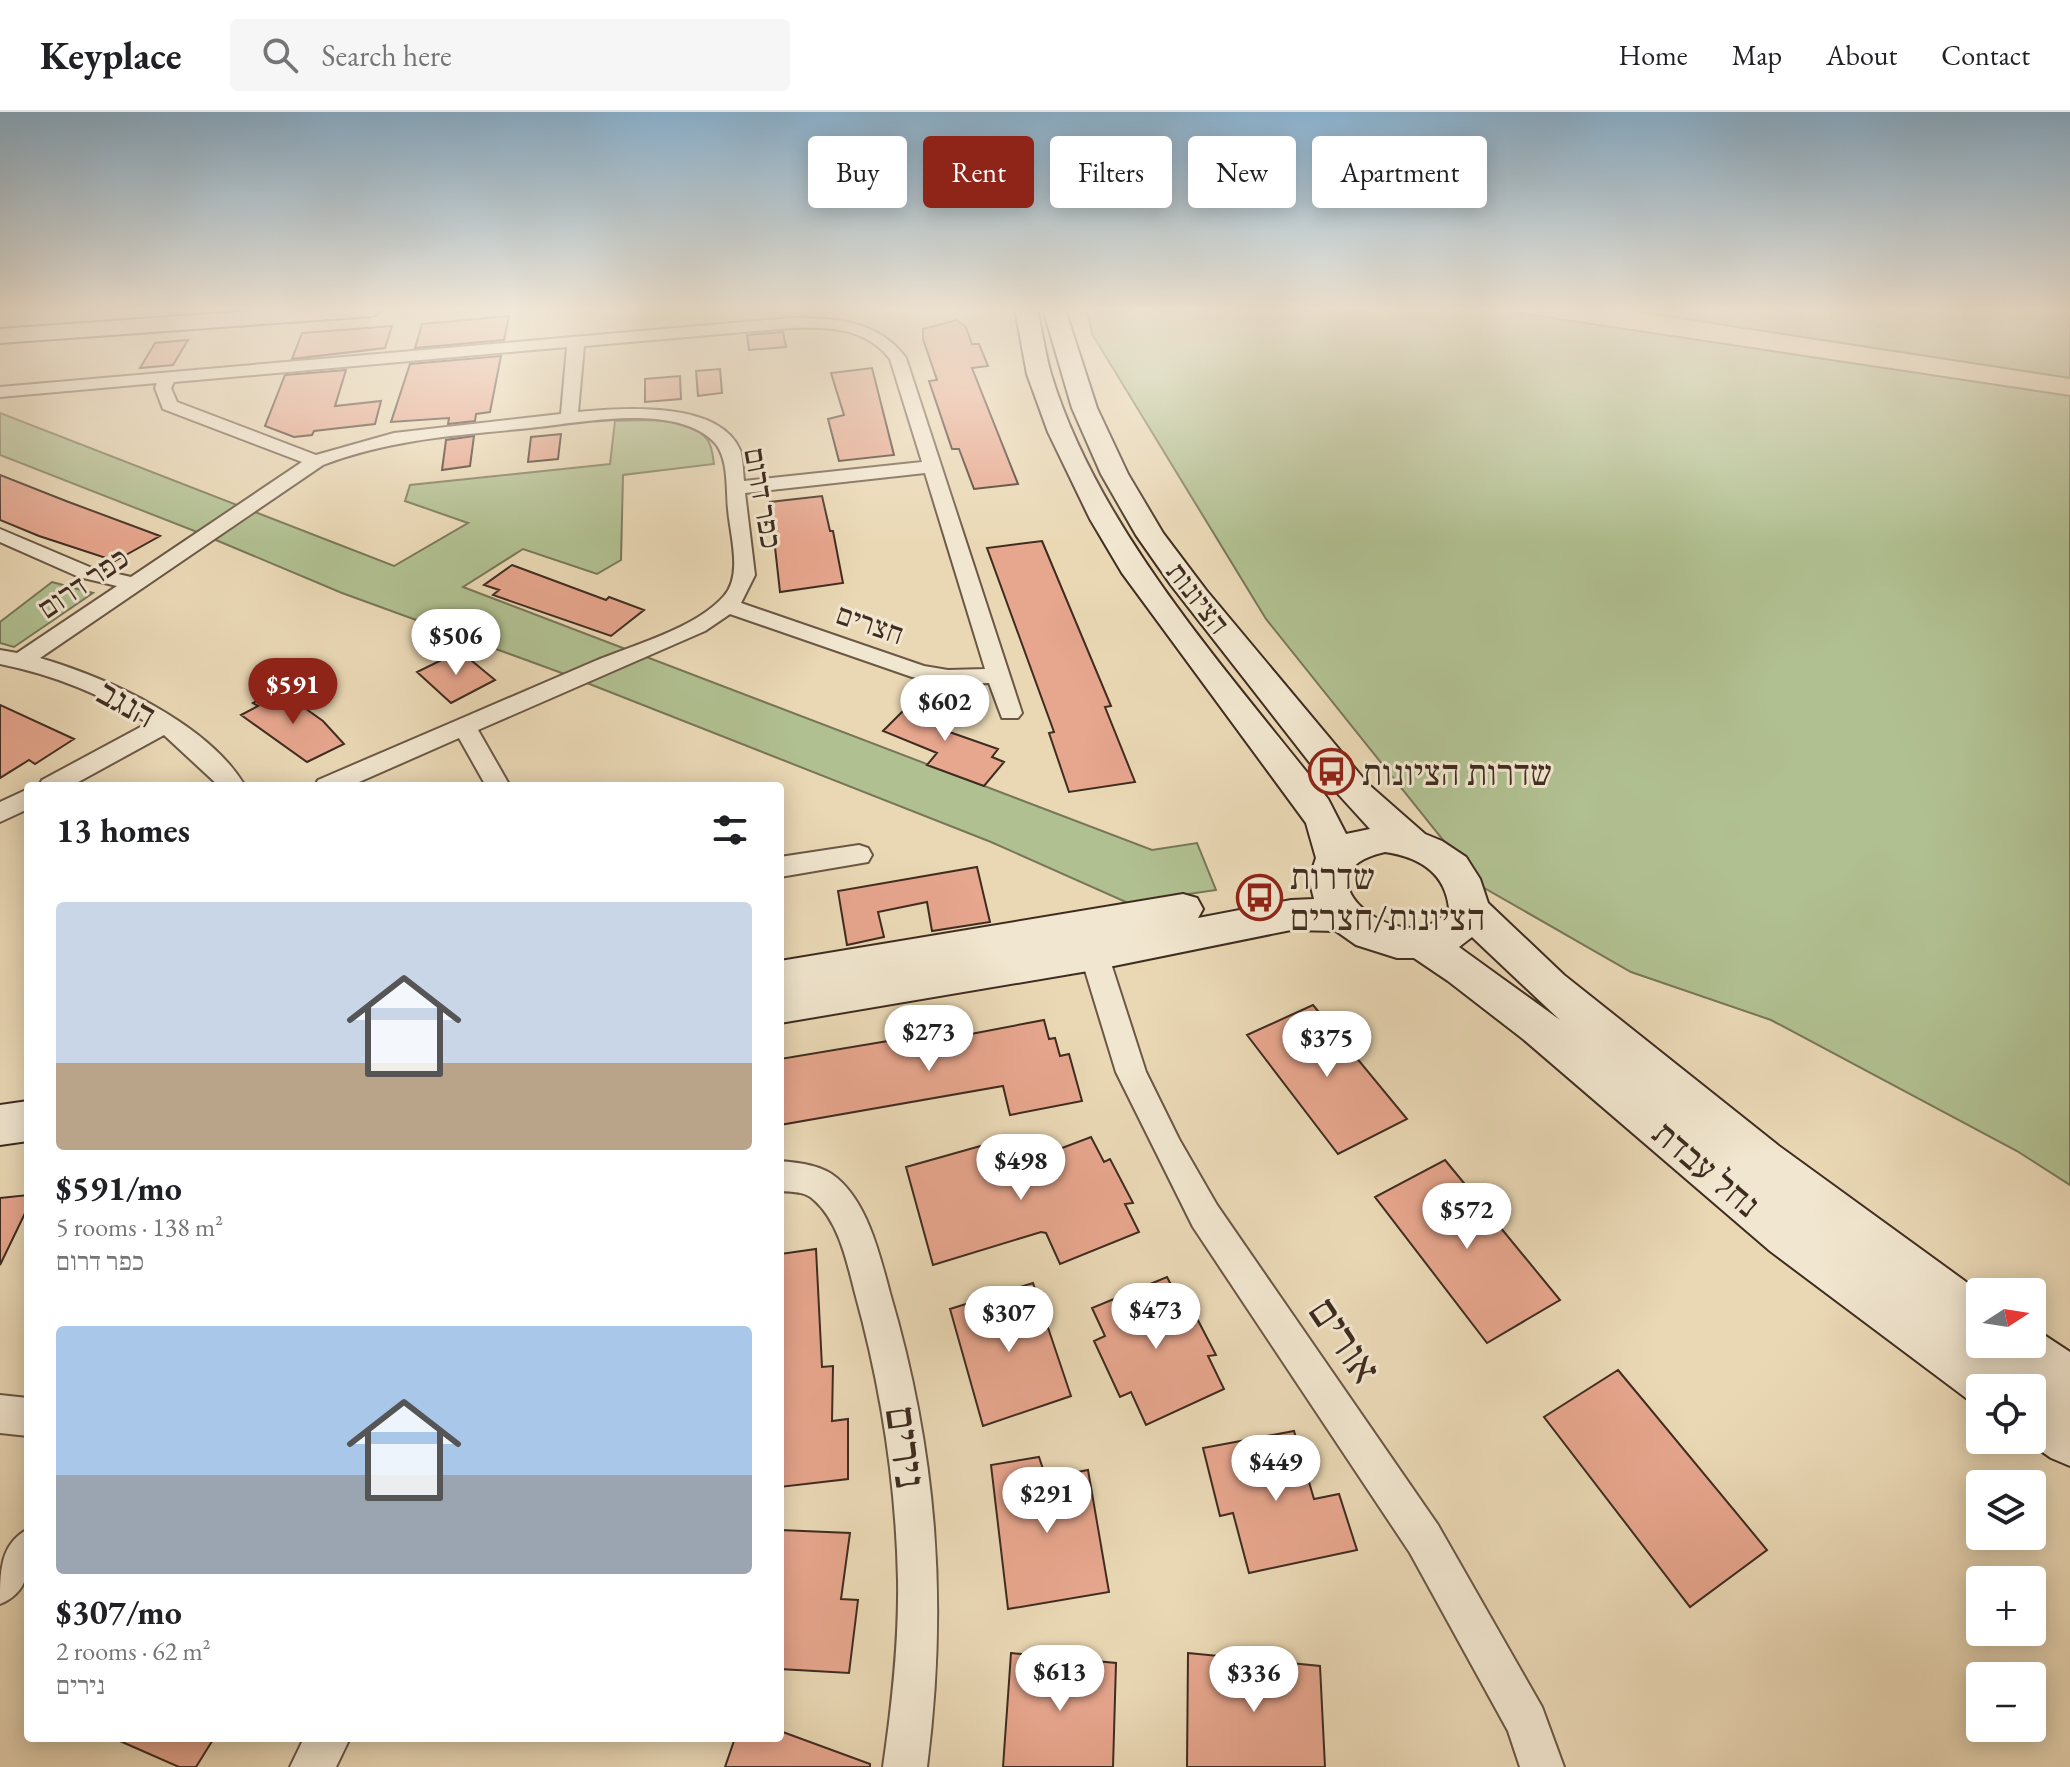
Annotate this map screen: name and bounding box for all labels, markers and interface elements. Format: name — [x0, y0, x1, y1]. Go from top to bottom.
search box — [230, 19, 790, 91]
text: Keyplace — [40, 31, 182, 80]
icon: search — [258, 33, 302, 77]
text: Search here — [322, 36, 452, 75]
text: Home — [1618, 37, 1688, 73]
text: Map — [1732, 37, 1782, 73]
text: About — [1826, 37, 1897, 73]
text: Contact — [1941, 37, 2030, 73]
chip: Buy — [808, 136, 907, 208]
chip: Rent — [923, 136, 1034, 208]
chip: Filters — [1050, 136, 1172, 208]
chip: New — [1188, 136, 1296, 208]
chip: Apartment — [1312, 136, 1487, 208]
street label: כפר דרום — [735, 444, 792, 551]
street label: כפר דרום — [30, 538, 136, 627]
street label: הציונות — [1158, 554, 1239, 642]
street label: חצרים — [831, 594, 909, 653]
pin: $506 — [409, 609, 503, 677]
text: $506 — [429, 618, 483, 652]
pin: $591 — [246, 658, 340, 726]
text: $591 — [266, 667, 320, 701]
street label: הנגב — [89, 668, 165, 739]
pin: $602 — [898, 675, 992, 743]
text: $602 — [918, 684, 972, 718]
bus stop icon: שדרות הציונות — [1307, 748, 1355, 796]
place label: שדרות הציונות — [1362, 749, 1552, 796]
text: 13 homes — [56, 808, 190, 852]
icon: filters — [708, 808, 752, 852]
place label: שדרות הציונות/חצרים — [1290, 853, 1485, 941]
bus stop icon: שדרות הציונות/חצרים — [1235, 873, 1283, 921]
icon: home — [332, 954, 476, 1098]
pin: $273 — [882, 1005, 976, 1073]
pin: $375 — [1280, 1011, 1374, 1079]
text: $273 — [902, 1014, 956, 1048]
text: $375 — [1300, 1020, 1354, 1054]
street label: נחל עבדת — [1643, 1110, 1770, 1227]
pin: $498 — [974, 1134, 1068, 1202]
text: $498 — [994, 1143, 1048, 1177]
text: $591/mo — [56, 1166, 182, 1210]
pin: $572 — [1420, 1183, 1514, 1251]
text: $572 — [1440, 1192, 1494, 1226]
text: 5 rooms · 138 m² — [56, 1210, 223, 1244]
text: כפר דרום — [56, 1244, 144, 1278]
north arrow — [1966, 1278, 2046, 1358]
map controls — [1966, 1278, 2046, 1742]
pin: $473 — [1109, 1283, 1203, 1351]
pin: $307 — [962, 1286, 1056, 1354]
street label: אורים — [1296, 1286, 1395, 1394]
text: $473 — [1129, 1292, 1183, 1326]
text: $307 — [982, 1295, 1036, 1329]
button: locate — [1966, 1374, 2046, 1454]
icon: home — [332, 1378, 476, 1522]
street label: נירים — [873, 1402, 940, 1492]
pin: $449 — [1229, 1435, 1323, 1503]
text: $449 — [1249, 1444, 1303, 1478]
pin: $291 — [1000, 1467, 1094, 1535]
button: layers — [1966, 1470, 2046, 1550]
text: $291 — [1020, 1476, 1074, 1510]
button: + — [1966, 1566, 2046, 1646]
text: $307/mo — [56, 1590, 182, 1634]
text: 2 rooms · 62 m² — [56, 1634, 211, 1668]
pin: $613 — [1013, 1645, 1107, 1713]
pin: $336 — [1207, 1646, 1301, 1714]
text: $613 — [1033, 1654, 1087, 1688]
text: $336 — [1227, 1655, 1281, 1689]
button: − — [1966, 1662, 2046, 1742]
text: נירים — [56, 1668, 105, 1702]

